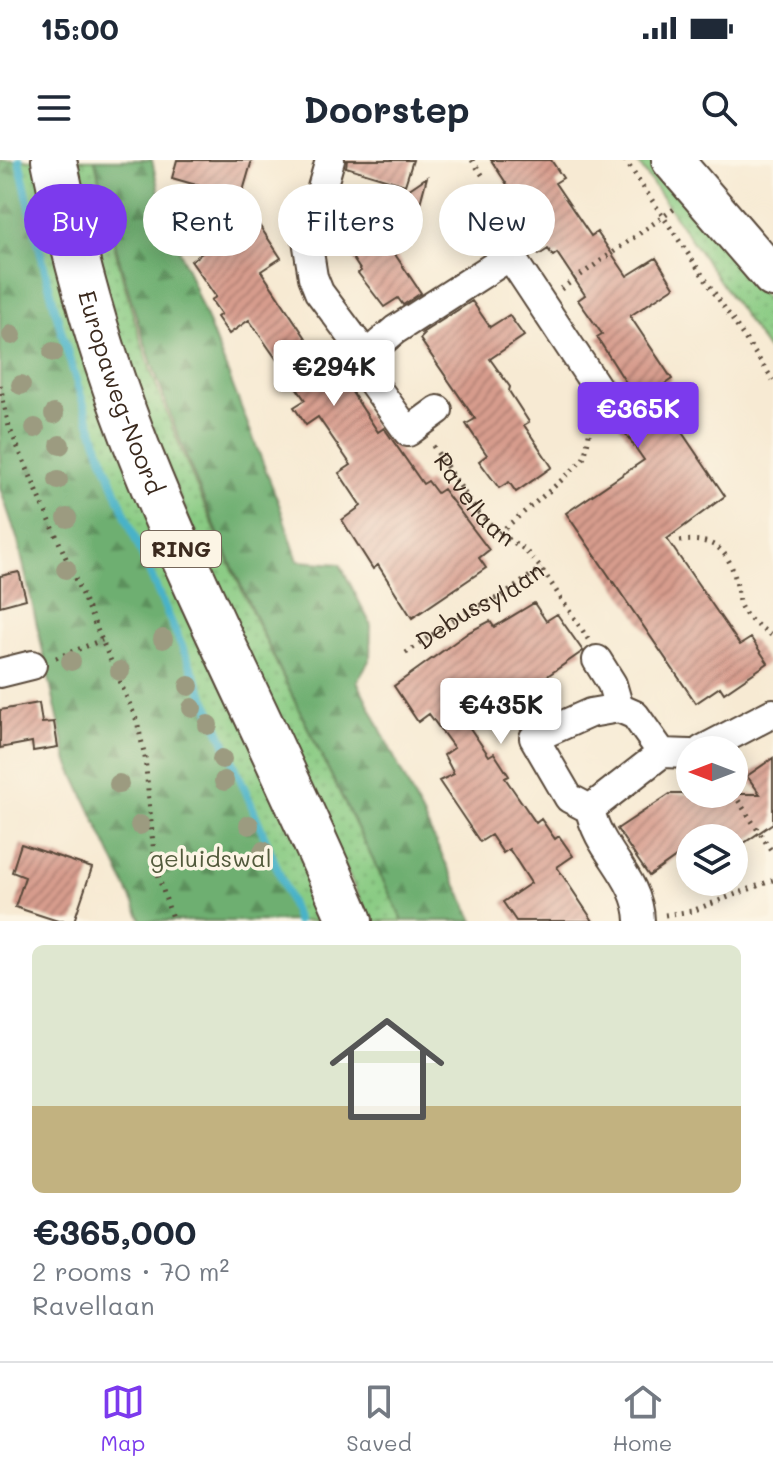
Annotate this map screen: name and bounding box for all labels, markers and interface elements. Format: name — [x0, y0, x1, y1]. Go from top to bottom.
text: 15:00 — [40, 8, 119, 48]
text: Doorstep — [303, 85, 470, 132]
icon: menu — [32, 86, 76, 130]
icon: search — [697, 86, 741, 130]
chip: Buy — [24, 184, 127, 256]
chip: Rent — [143, 184, 262, 256]
chip: Filters — [278, 184, 423, 256]
chip: New — [439, 184, 555, 256]
street label: Europaweg-Noord — [72, 287, 171, 499]
pin: €294K — [278, 340, 390, 408]
text: €294K — [292, 349, 376, 383]
pin: €365K — [582, 382, 694, 450]
text: €365K — [596, 391, 680, 425]
street label: Ravellaan — [428, 446, 521, 553]
road number: RING — [141, 531, 221, 567]
street label: Debussylaan — [409, 554, 549, 656]
pin: €435K — [445, 678, 557, 746]
text: €435K — [458, 687, 544, 721]
north arrow — [676, 736, 748, 808]
map controls — [676, 736, 748, 896]
button: layers — [676, 824, 748, 896]
park label: geluidswal — [150, 842, 272, 873]
icon: home — [315, 997, 459, 1141]
text: €365,000 — [32, 1209, 196, 1254]
text: 2 rooms · 70 m² — [32, 1254, 229, 1288]
text: Ravellaan — [32, 1288, 155, 1322]
tab: Map — [100, 1380, 145, 1457]
tab: Saved — [346, 1380, 412, 1457]
tab: Home — [613, 1380, 672, 1457]

